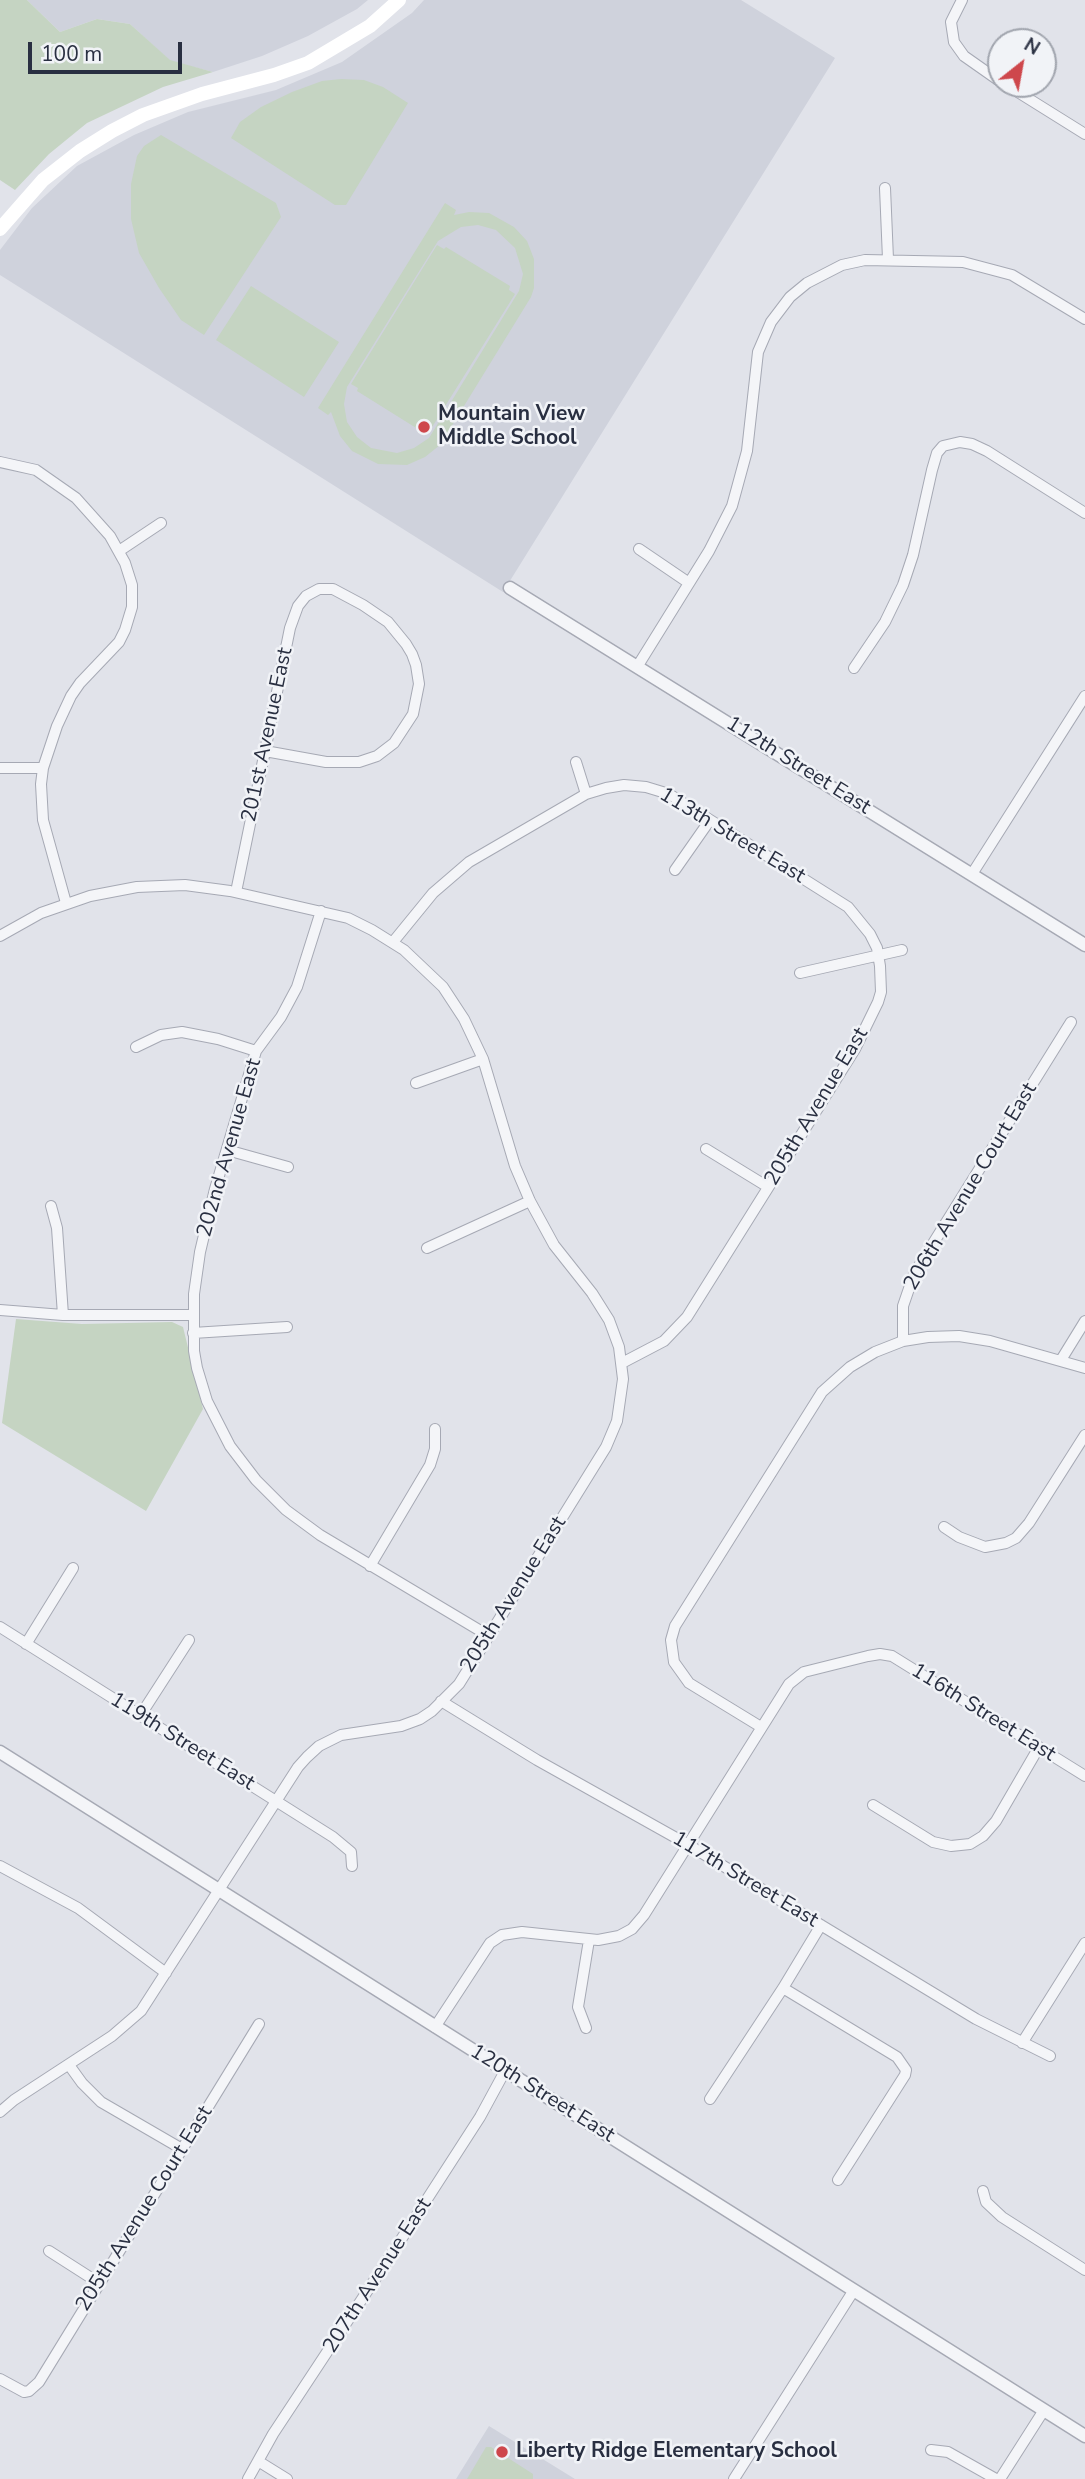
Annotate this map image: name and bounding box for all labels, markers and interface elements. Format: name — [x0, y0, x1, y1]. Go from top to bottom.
scale bar — [32, 28, 186, 72]
north arrow — [987, 28, 1057, 98]
text: N — [1019, 32, 1045, 62]
text: 100 m — [41, 40, 102, 68]
place label: Mountain View Middle School — [438, 402, 585, 452]
marker: Mountain View Middle School — [416, 419, 432, 435]
street label: 201st Avenue East — [237, 645, 299, 825]
street label: 112th Street East — [721, 711, 875, 821]
street label: 113th Street East — [654, 783, 810, 889]
street label: 205th Avenue East — [760, 1023, 874, 1191]
street label: 202nd Avenue East — [192, 1056, 268, 1240]
street label: 206th Avenue Court East — [899, 1079, 1043, 1295]
street label: 205th Avenue East — [456, 1512, 572, 1678]
street label: 116th Street East — [906, 1658, 1060, 1768]
street label: 119th Street East — [105, 1687, 259, 1797]
street label: 117th Street East — [667, 1827, 823, 1933]
street label: 120th Street East — [465, 2039, 619, 2149]
street label: 205th Avenue Court East — [71, 2102, 219, 2316]
street label: 207th Avenue East — [318, 2194, 438, 2358]
place label: Liberty Ridge Elementary School — [516, 2439, 837, 2465]
marker: Liberty Ridge Elementary School — [494, 2444, 510, 2460]

